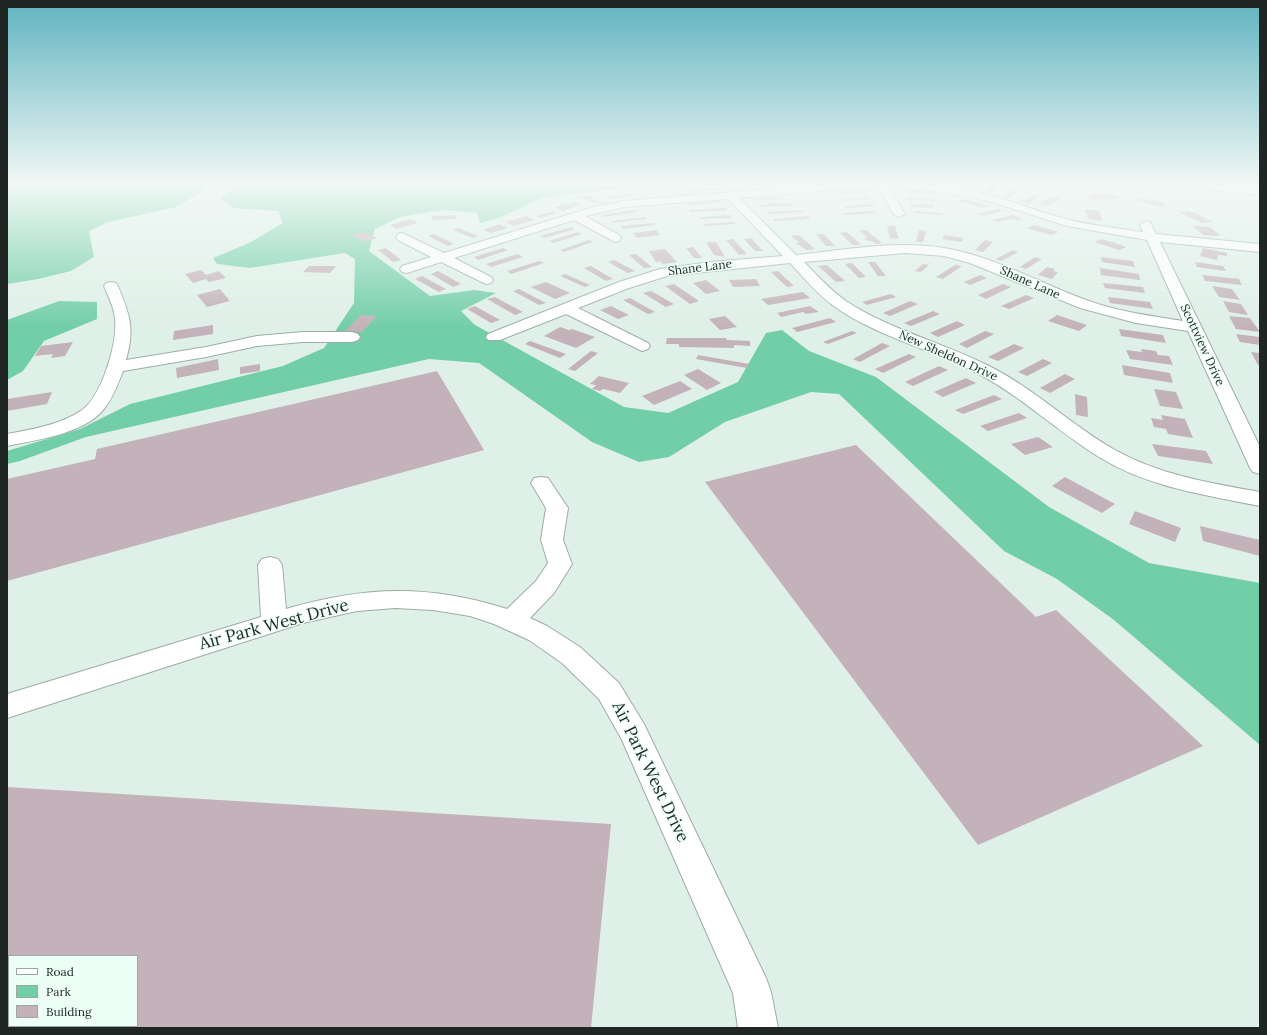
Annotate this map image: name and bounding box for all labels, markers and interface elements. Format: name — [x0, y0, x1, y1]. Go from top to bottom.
street label: Shane Lane — [667, 257, 733, 279]
street label: Shane Lane — [998, 263, 1062, 303]
street label: Scottview Drive — [1177, 302, 1227, 388]
street label: New Sheldon Drive — [896, 328, 1000, 384]
street label: Air Park West Drive — [197, 595, 351, 655]
street label: Air Park West Drive — [607, 698, 693, 846]
legend — [8, 955, 138, 1027]
text: Road — [46, 964, 74, 979]
text: Park — [46, 984, 71, 999]
text: Building — [46, 1004, 92, 1019]

